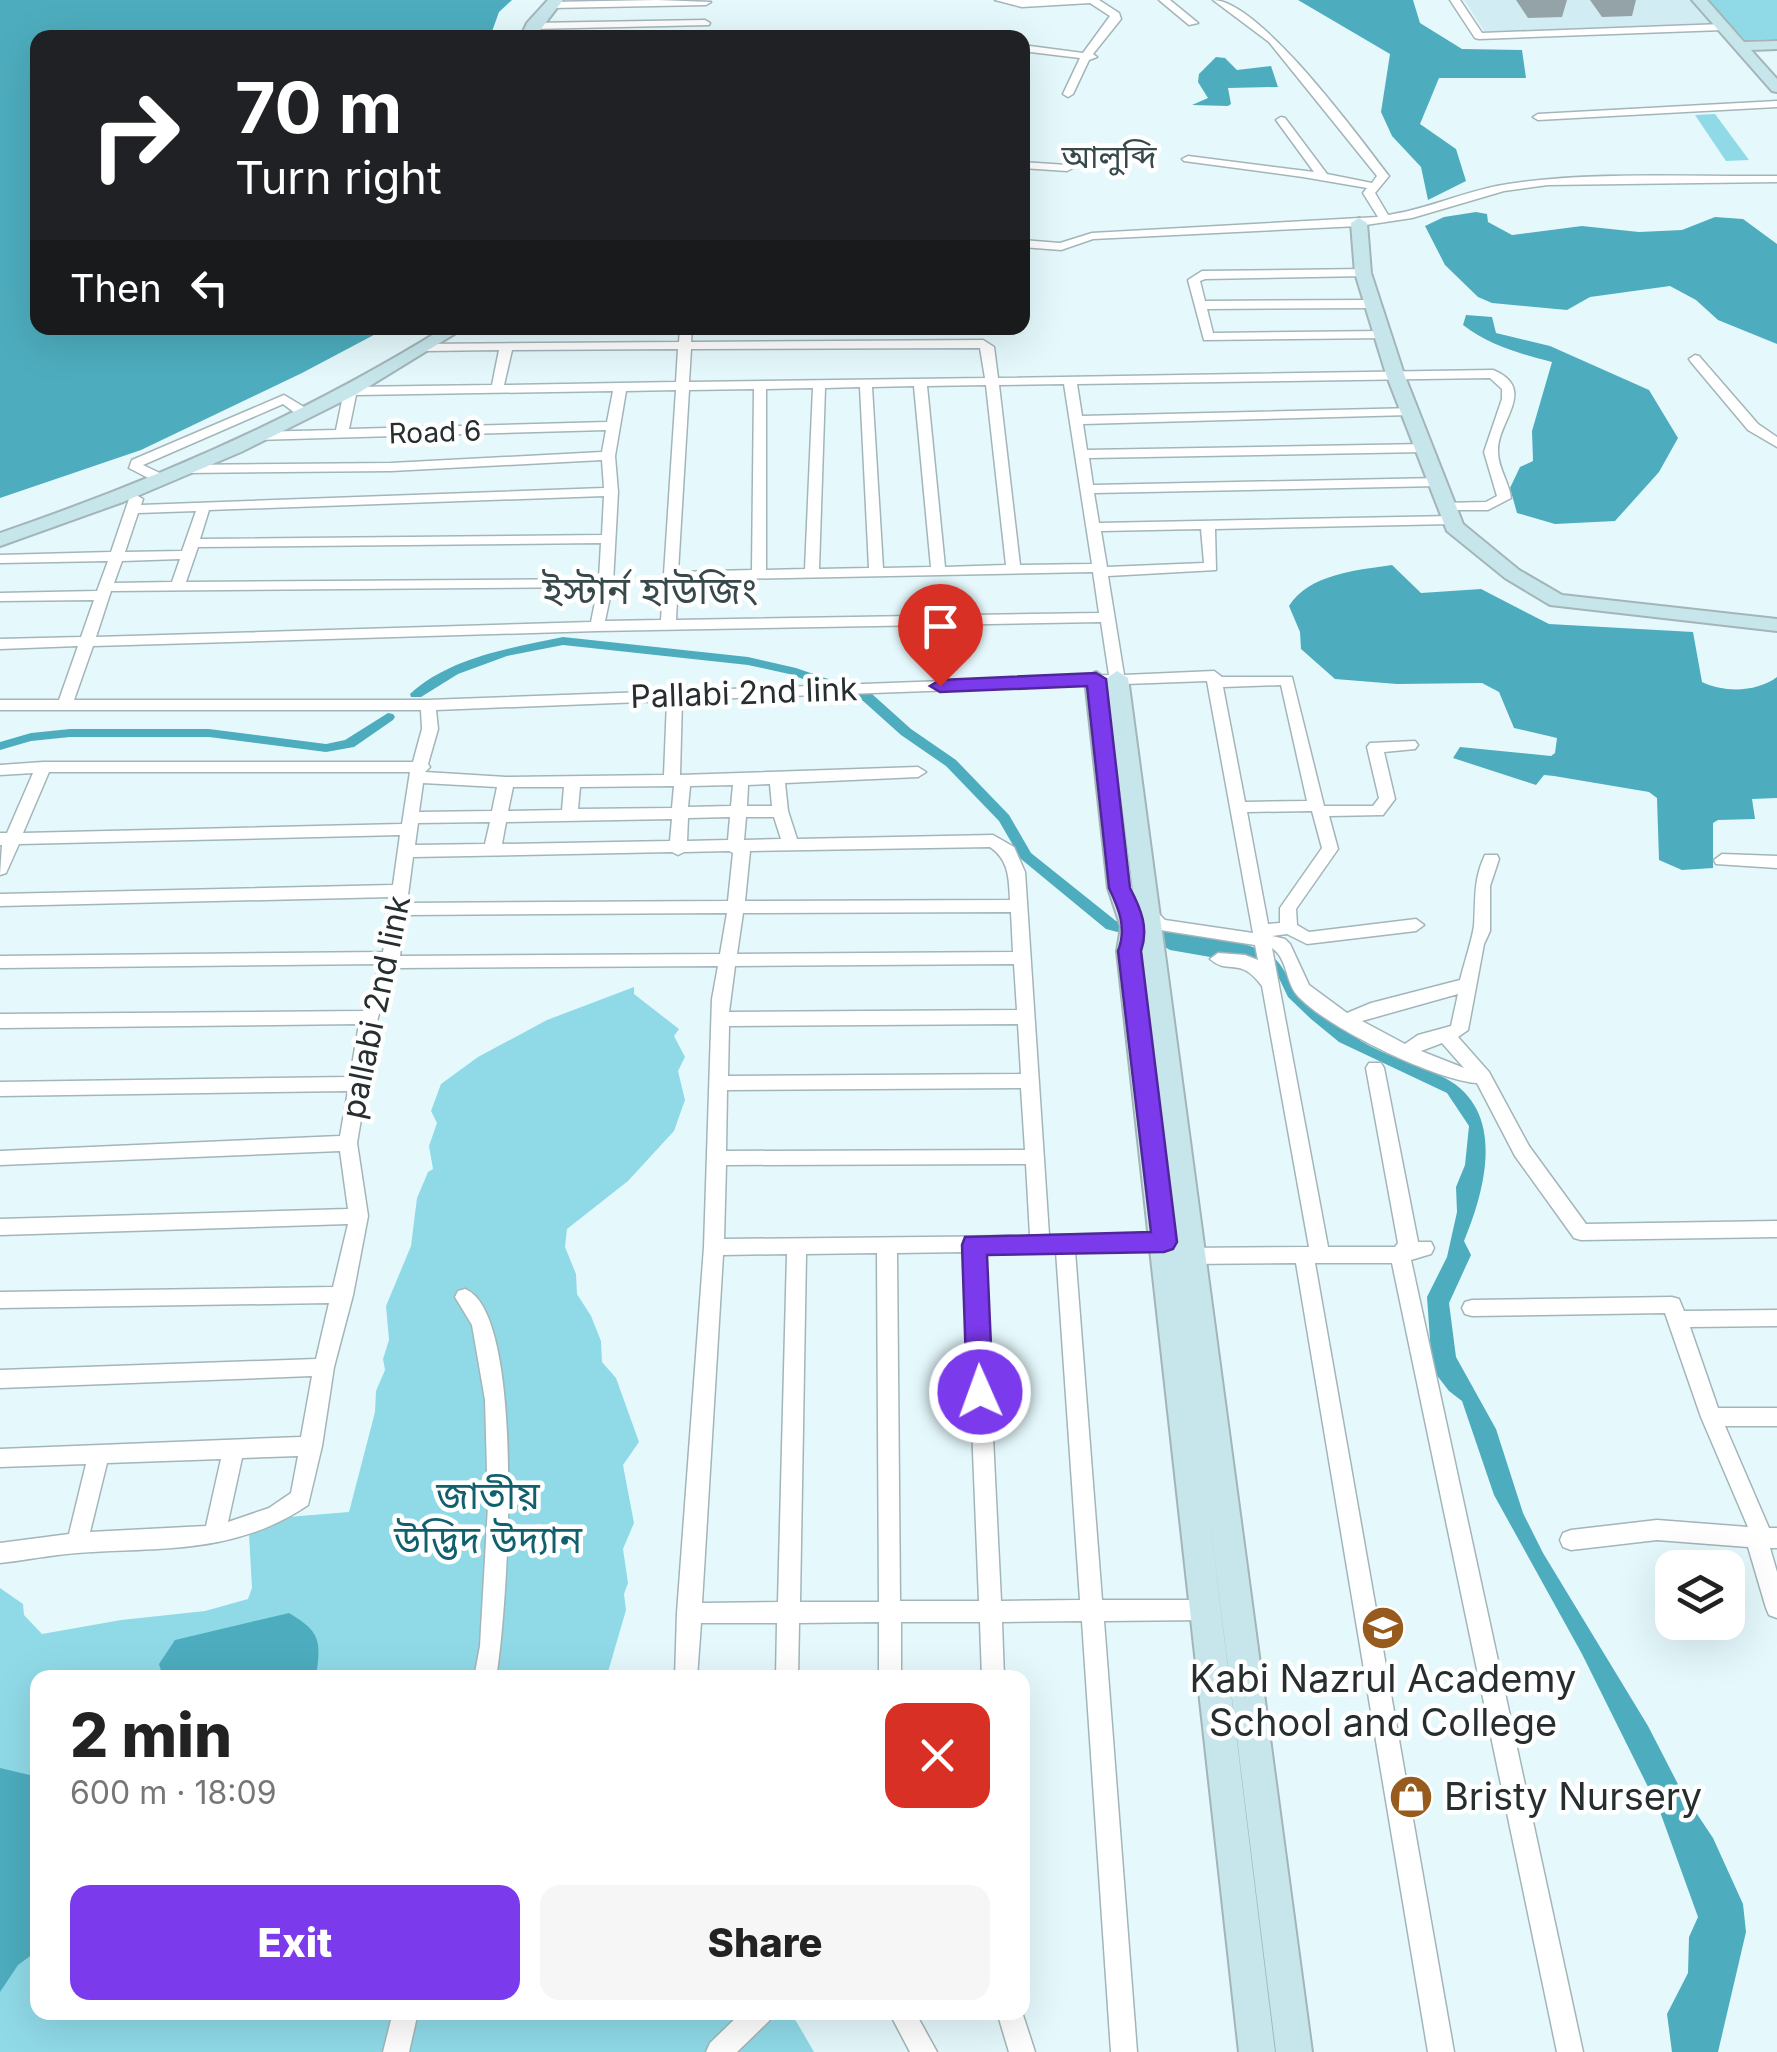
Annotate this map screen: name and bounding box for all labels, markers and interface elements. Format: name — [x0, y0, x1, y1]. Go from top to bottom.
text: 70 m — [235, 65, 402, 150]
icon: right — [70, 70, 200, 200]
district label: আলুব্দি — [1060, 137, 1157, 176]
text: Turn right — [235, 150, 442, 205]
icon: left — [182, 260, 237, 315]
text: Then — [70, 265, 162, 311]
street label: Road 6 — [388, 413, 482, 451]
district label: ইস্টার্ন হাউজিং — [541, 567, 758, 613]
pin — [898, 584, 983, 687]
icon: arrive — [913, 599, 968, 654]
street label: Pallabi 2nd link — [630, 669, 859, 716]
street label: pallabi 2nd link — [333, 892, 418, 1122]
position arrow — [928, 1340, 1032, 1444]
park label: জাতীয় উদ্ভিদ উদ্যান — [393, 1472, 583, 1562]
map controls — [1655, 1550, 1745, 1640]
button: layers — [1655, 1550, 1745, 1640]
school or university icon: Kabi Nazrul Academy School and College — [1360, 1605, 1406, 1651]
place label: Kabi Nazrul Academy School and College — [1190, 1655, 1576, 1745]
text: 2 min — [70, 1699, 232, 1771]
button: close — [885, 1703, 990, 1808]
text: 600 m · 18:09 — [70, 1773, 277, 1812]
place label: Bristy Nursery — [1444, 1773, 1702, 1819]
shop icon: Bristy Nursery — [1388, 1774, 1434, 1820]
button: Exit — [70, 1885, 520, 2000]
button: Share — [540, 1885, 990, 2000]

